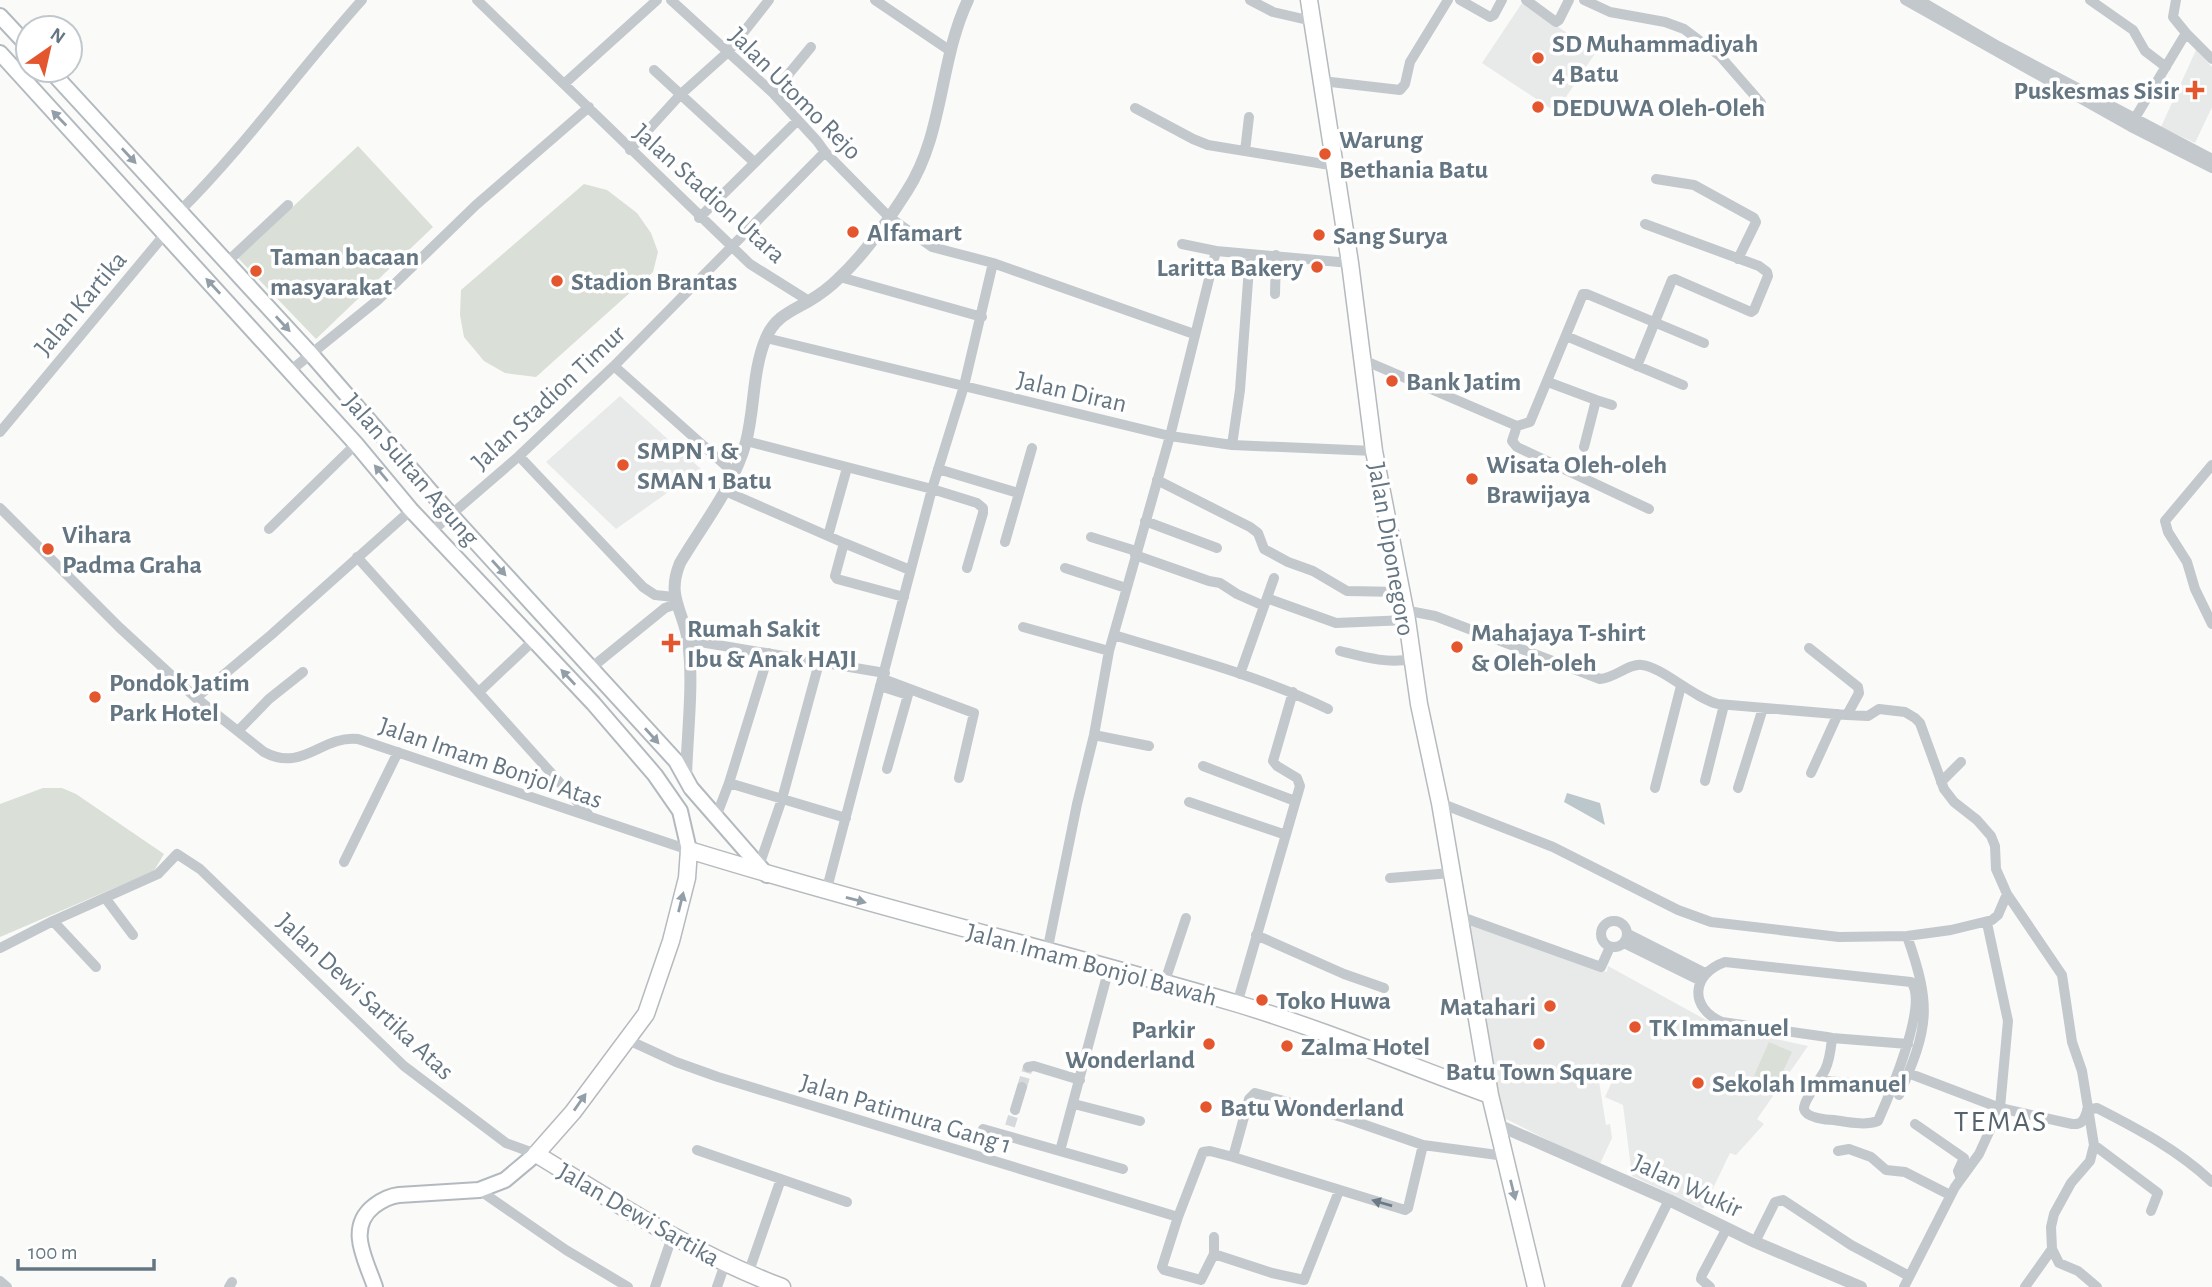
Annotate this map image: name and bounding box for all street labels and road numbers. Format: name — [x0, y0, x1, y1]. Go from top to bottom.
street label: Jalan Utomo Rejo — [724, 23, 866, 165]
street label: Jalan Stadion Utara — [628, 119, 790, 268]
street label: Jalan Kartika — [30, 246, 132, 361]
street label: Jalan Stadion Timur — [467, 320, 631, 475]
street label: Jalan Diran — [1014, 367, 1129, 417]
street label: Jalan Sultan Agung — [338, 389, 484, 551]
street label: Jalan Diponegoro — [1363, 460, 1419, 638]
street label: Jalan Imam Bonjol Atas — [376, 713, 606, 813]
street label: Jalan Dewi Sartika Atas — [272, 908, 459, 1085]
street label: Jalan Imam Bonjol Bawah — [964, 919, 1220, 1011]
street label: Jalan Patimura Gang 1 — [797, 1069, 1014, 1158]
street label: Jalan Wukir — [1629, 1149, 1747, 1223]
street label: Jalan Dewi Sartika — [553, 1158, 724, 1272]

